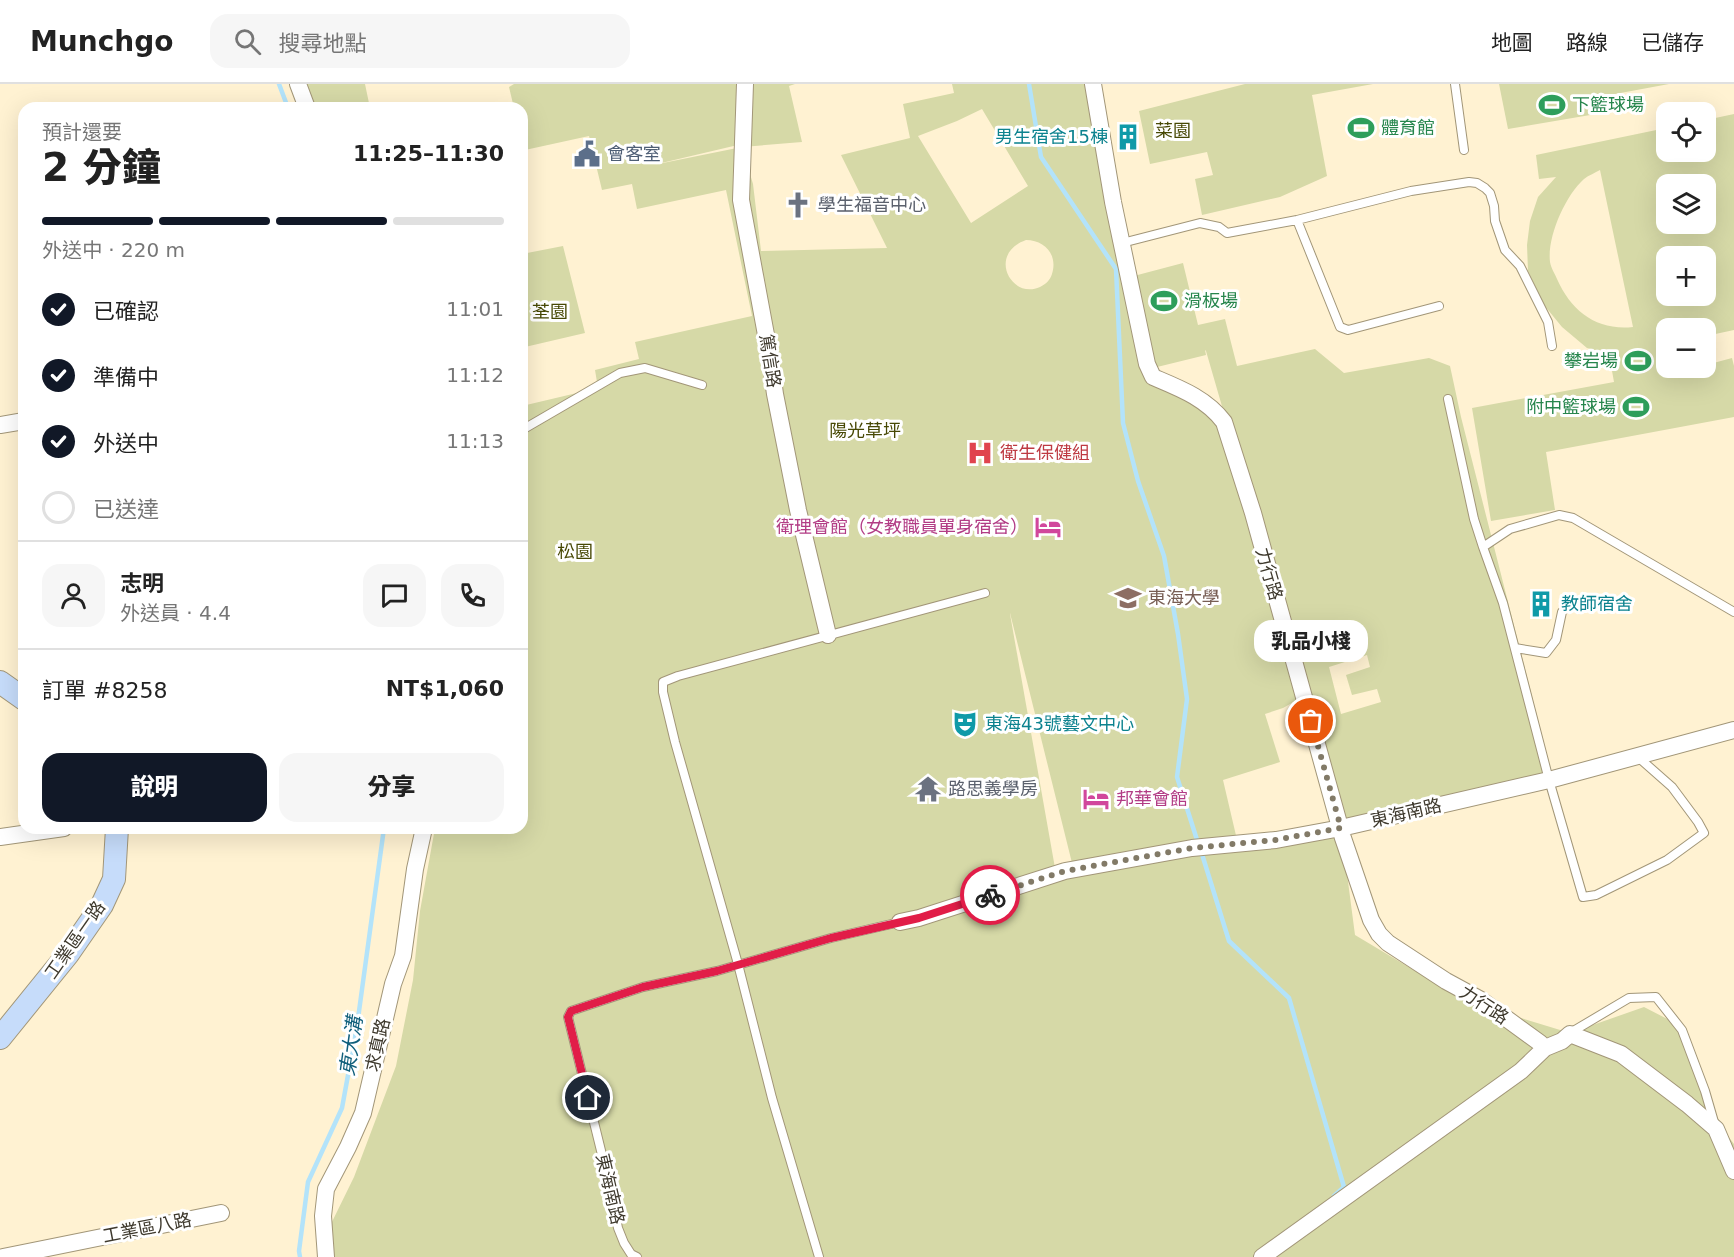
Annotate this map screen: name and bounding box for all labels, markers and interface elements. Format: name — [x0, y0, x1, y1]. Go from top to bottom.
search box — [210, 14, 630, 68]
text: Munchgo — [30, 25, 174, 58]
icon: search — [231, 25, 264, 58]
text: 搜尋地點 — [279, 31, 367, 56]
text: 地圖 — [1491, 31, 1533, 55]
text: 路線 — [1566, 31, 1608, 55]
text: 已儲存 — [1641, 31, 1704, 55]
sports icon: 下籃球場 — [1537, 90, 1567, 120]
place label: 下籃球場 — [1572, 94, 1644, 115]
map controls — [1656, 102, 1716, 378]
button: locate — [1656, 102, 1716, 162]
sports icon: 體育館 — [1346, 113, 1376, 143]
place label: 體育館 — [1381, 117, 1435, 138]
text: 預計還要 — [42, 120, 122, 144]
park label: 菜園 — [1155, 120, 1191, 141]
building icon: 男生宿舍15棟 — [1113, 122, 1143, 152]
place label: 男生宿舍15棟 — [995, 126, 1108, 147]
public building icon: 會客室 — [572, 139, 602, 169]
text: 11:25–11:30 — [353, 141, 504, 166]
place label: 會客室 — [607, 143, 661, 164]
text: 2 分鐘 — [42, 145, 161, 190]
button: layers — [1656, 174, 1716, 234]
church icon: 學生福音中心 — [783, 190, 813, 220]
place label: 學生福音中心 — [818, 194, 926, 215]
text: 外送中 · 220 m — [42, 238, 185, 262]
button: + — [1656, 246, 1716, 306]
sports icon: 滑板場 — [1149, 286, 1179, 316]
place label: 滑板場 — [1184, 290, 1238, 311]
icon: check — [42, 293, 75, 326]
text: 11:01 — [446, 297, 504, 321]
text: 已確認 — [93, 299, 159, 324]
park label: 荃園 — [532, 301, 568, 322]
button: − — [1656, 318, 1716, 378]
street label: 篤信路 — [756, 333, 785, 389]
sports icon: 攀岩場 — [1623, 346, 1653, 376]
place label: 攀岩場 — [1564, 350, 1618, 371]
icon: check — [42, 359, 75, 392]
text: 11:12 — [446, 363, 504, 387]
text: 準備中 — [93, 365, 159, 390]
sports icon: 附中籃球場 — [1621, 392, 1651, 422]
place label: 附中籃球場 — [1526, 396, 1616, 417]
park label: 陽光草坪 — [829, 420, 901, 441]
icon: check — [42, 425, 75, 458]
text: 11:13 — [446, 429, 504, 453]
text: 外送中 — [93, 431, 159, 456]
hospital icon: 衛生保健組 — [965, 438, 995, 468]
place label: 衛生保健組 — [1000, 442, 1090, 463]
text: 已送達 — [93, 497, 159, 522]
hotel icon: 衛理會館（女教職員單身宿舍） — [1033, 512, 1063, 542]
place label: 衛理會館（女教職員單身宿舍） — [776, 516, 1028, 537]
park label: 松園 — [557, 541, 593, 562]
street label: 力行路 — [1252, 545, 1287, 603]
button: person — [42, 564, 105, 627]
button: chat — [363, 564, 426, 627]
button: phone — [441, 564, 504, 627]
text: 志明 — [120, 571, 164, 596]
school or university icon: 東海大學 — [1113, 583, 1143, 613]
place label: 東海大學 — [1148, 587, 1220, 608]
building icon: 教師宿舍 — [1526, 589, 1556, 619]
place label: 教師宿舍 — [1561, 593, 1633, 614]
text: 外送員 · 4.4 — [120, 601, 231, 625]
callout: 乳品小棧 — [1254, 619, 1368, 661]
text: 乳品小棧 — [1271, 629, 1351, 653]
text: NT$1,060 — [386, 676, 504, 701]
text: 訂單 #8258 — [42, 678, 167, 703]
pin — [1285, 695, 1336, 746]
icon: bag — [1294, 704, 1327, 737]
theatre icon: 東海43號藝文中心 — [950, 709, 980, 739]
place label: 東海43號藝文中心 — [985, 713, 1134, 734]
button: 說明 — [42, 753, 267, 822]
button: 分享 — [279, 753, 504, 822]
temple icon: 路思義學房 — [913, 774, 943, 804]
place label: 路思義學房 — [948, 778, 1038, 799]
hotel icon: 邦華會館 — [1081, 784, 1111, 814]
place label: 邦華會館 — [1116, 788, 1188, 809]
street label: 東海南路 — [1368, 794, 1443, 831]
courier — [960, 865, 1020, 925]
icon: bike — [974, 879, 1007, 912]
street label: 工業區一路 — [40, 897, 109, 983]
street label: 力行路 — [1456, 981, 1513, 1028]
water label: 東大溝 — [335, 1012, 367, 1077]
street label: 求真路 — [361, 1016, 394, 1074]
pin — [562, 1072, 613, 1123]
icon: home — [571, 1081, 604, 1114]
street label: 東海南路 — [592, 1151, 629, 1226]
street label: 工業區八路 — [101, 1209, 193, 1246]

